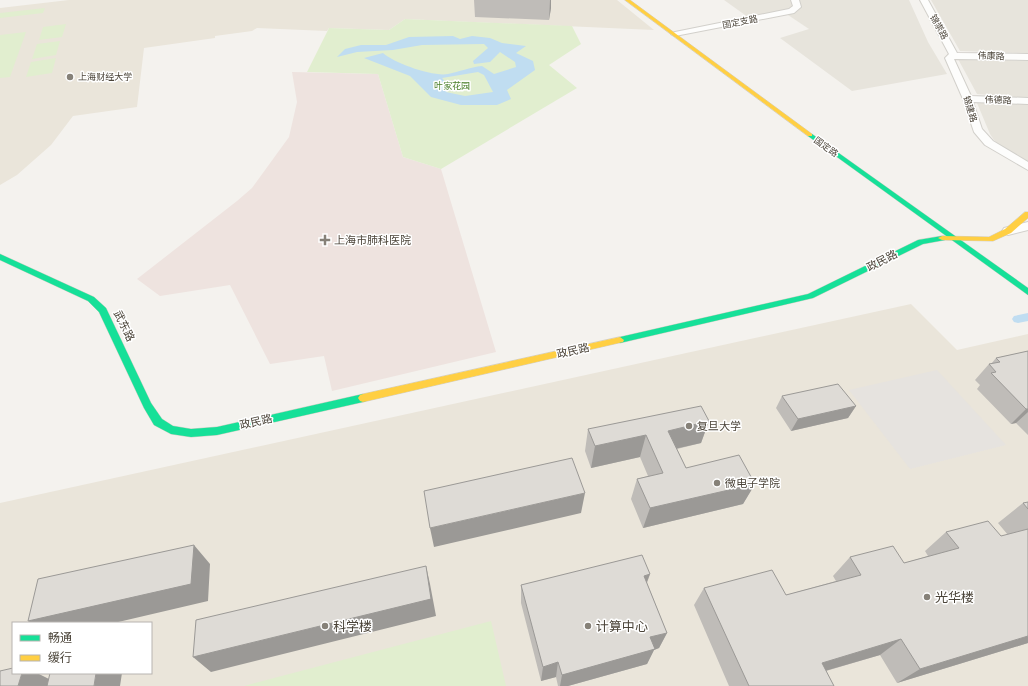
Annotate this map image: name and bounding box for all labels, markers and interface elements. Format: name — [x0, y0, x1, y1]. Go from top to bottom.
street label: 锦崇路 — [928, 13, 950, 41]
street label: 国定支路 — [721, 14, 759, 30]
street label: 伟康路 — [977, 51, 1005, 61]
marker: 上海财经大学 — [65, 72, 75, 82]
place label: 上海财经大学 — [78, 72, 132, 82]
park label: 叶家花园 — [434, 81, 470, 91]
street label: 伟德路 — [984, 94, 1012, 105]
street label: 锦建路 — [961, 95, 979, 123]
street label: 国定路 — [812, 135, 840, 159]
marker: 上海市肺科医院 — [319, 234, 331, 246]
place label: 上海市肺科医院 — [334, 234, 411, 247]
street label: 政民路 — [864, 248, 900, 274]
street label: 武东路 — [111, 308, 137, 344]
street label: 政民路 — [555, 341, 591, 361]
street label: 政民路 — [238, 412, 274, 432]
place label: 复旦大学 — [697, 420, 741, 433]
marker: 复旦大学 — [684, 421, 694, 431]
place label: 微电子学院 — [724, 477, 780, 490]
marker: 微电子学院 — [712, 478, 722, 488]
place label: 光华楼 — [935, 590, 974, 605]
marker: 光华楼 — [922, 592, 932, 602]
place label: 科学楼 — [333, 619, 372, 634]
place label: 计算中心 — [596, 619, 648, 634]
marker: 科学楼 — [320, 621, 330, 631]
marker: 计算中心 — [583, 621, 593, 631]
legend — [12, 622, 152, 674]
text: 畅通 — [48, 631, 72, 645]
text: 缓行 — [48, 651, 72, 665]

